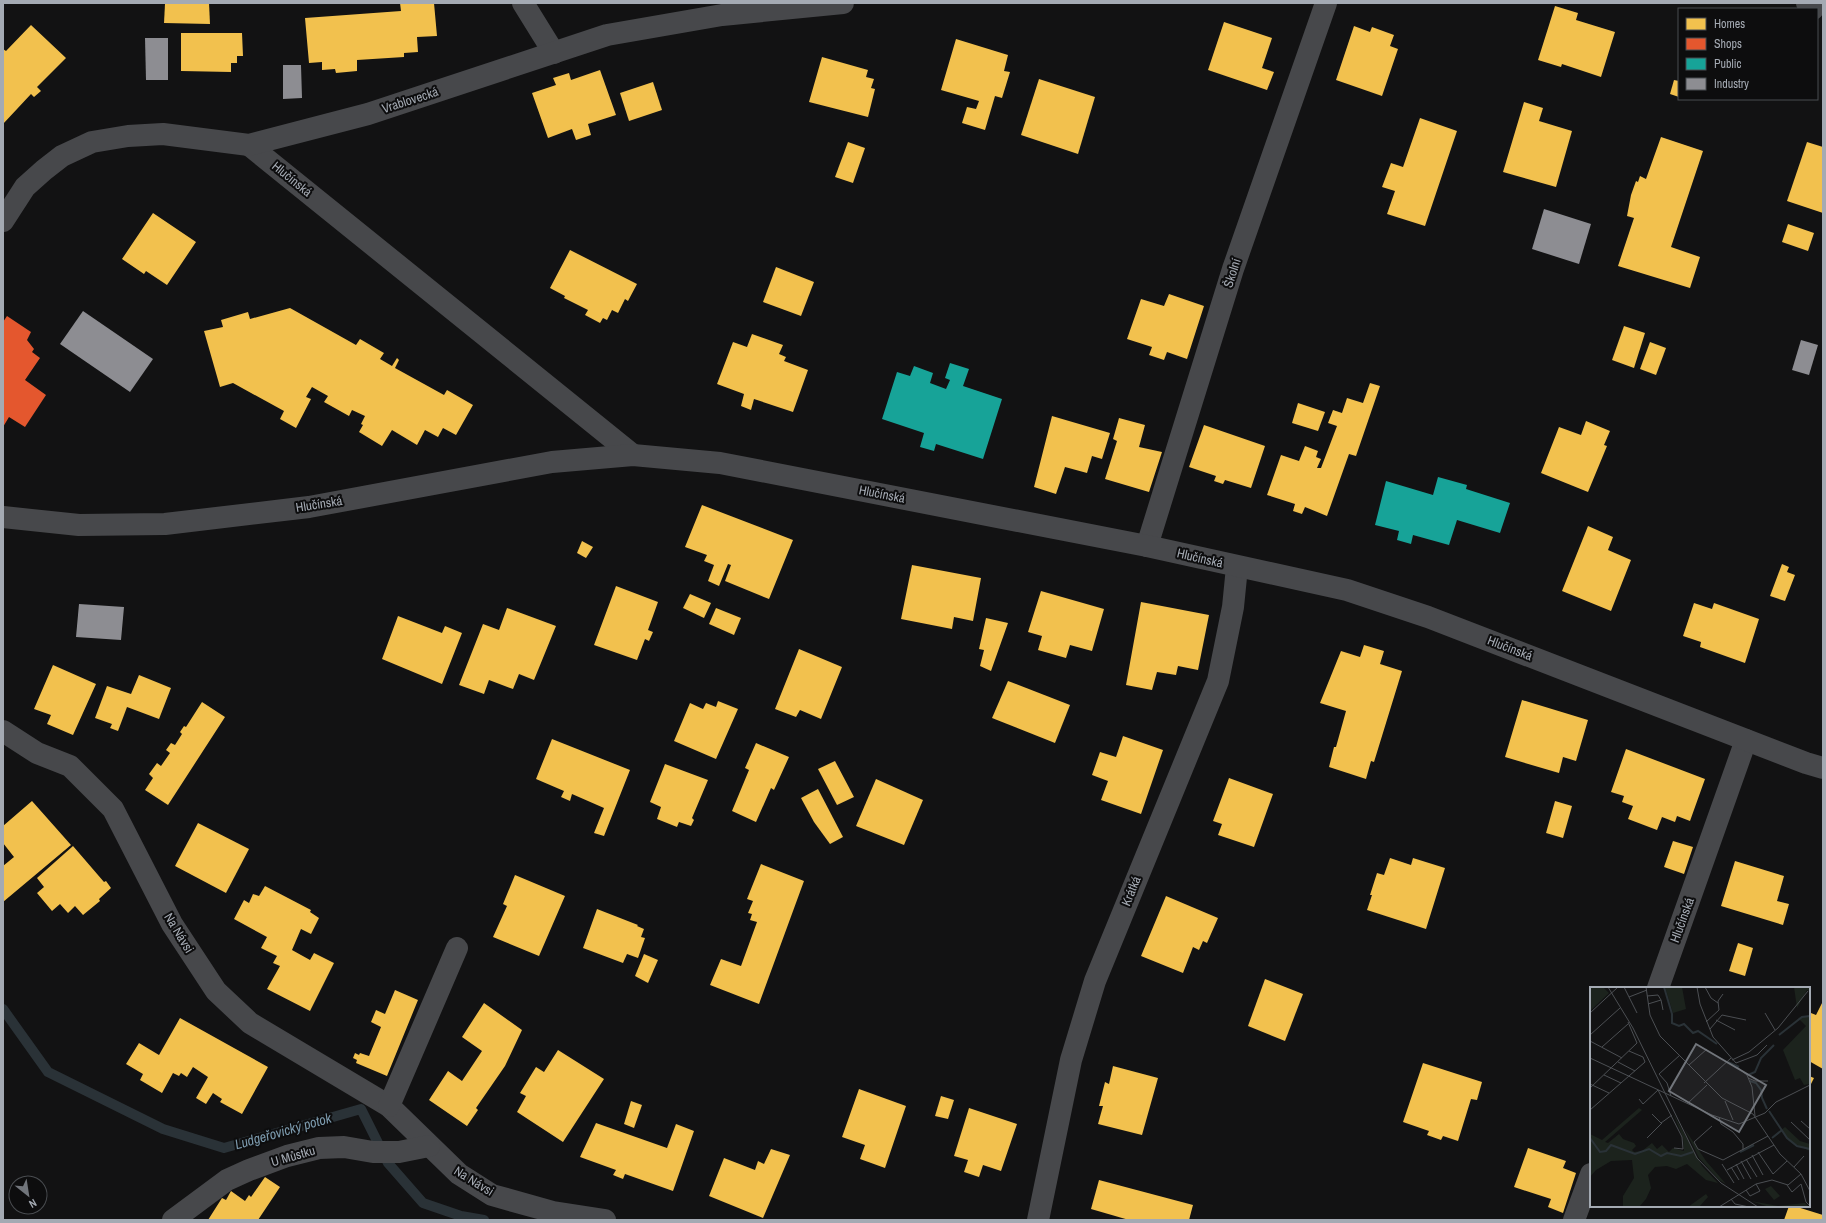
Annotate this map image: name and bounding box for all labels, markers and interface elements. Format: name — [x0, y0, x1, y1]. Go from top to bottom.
legend — [1678, 8, 1818, 100]
text: Homes — [1714, 16, 1745, 32]
text: Shops — [1714, 36, 1742, 52]
text: Public — [1714, 56, 1741, 72]
text: Industry — [1714, 76, 1749, 92]
street label: Vrablovecká — [380, 83, 440, 117]
street label: Hlučínská — [268, 158, 316, 200]
street label: Školní — [1219, 255, 1245, 290]
street label: Hlučínská — [857, 481, 907, 507]
street label: Hlučínská — [295, 492, 344, 516]
street label: Hlučínská — [1175, 544, 1225, 572]
street label: Hlučínská — [1485, 632, 1535, 664]
street label: Krátká — [1117, 873, 1145, 908]
street label: Hlučínská — [1666, 895, 1698, 945]
street label: Na Návsi — [160, 910, 198, 956]
inset map — [1590, 987, 1810, 1207]
water label: Ludgeřovický potok — [233, 1108, 335, 1153]
street label: U Můstku — [269, 1142, 317, 1170]
street label: Na Návsi — [451, 1162, 497, 1200]
north arrow — [8, 1175, 48, 1215]
text: N — [27, 1196, 39, 1211]

